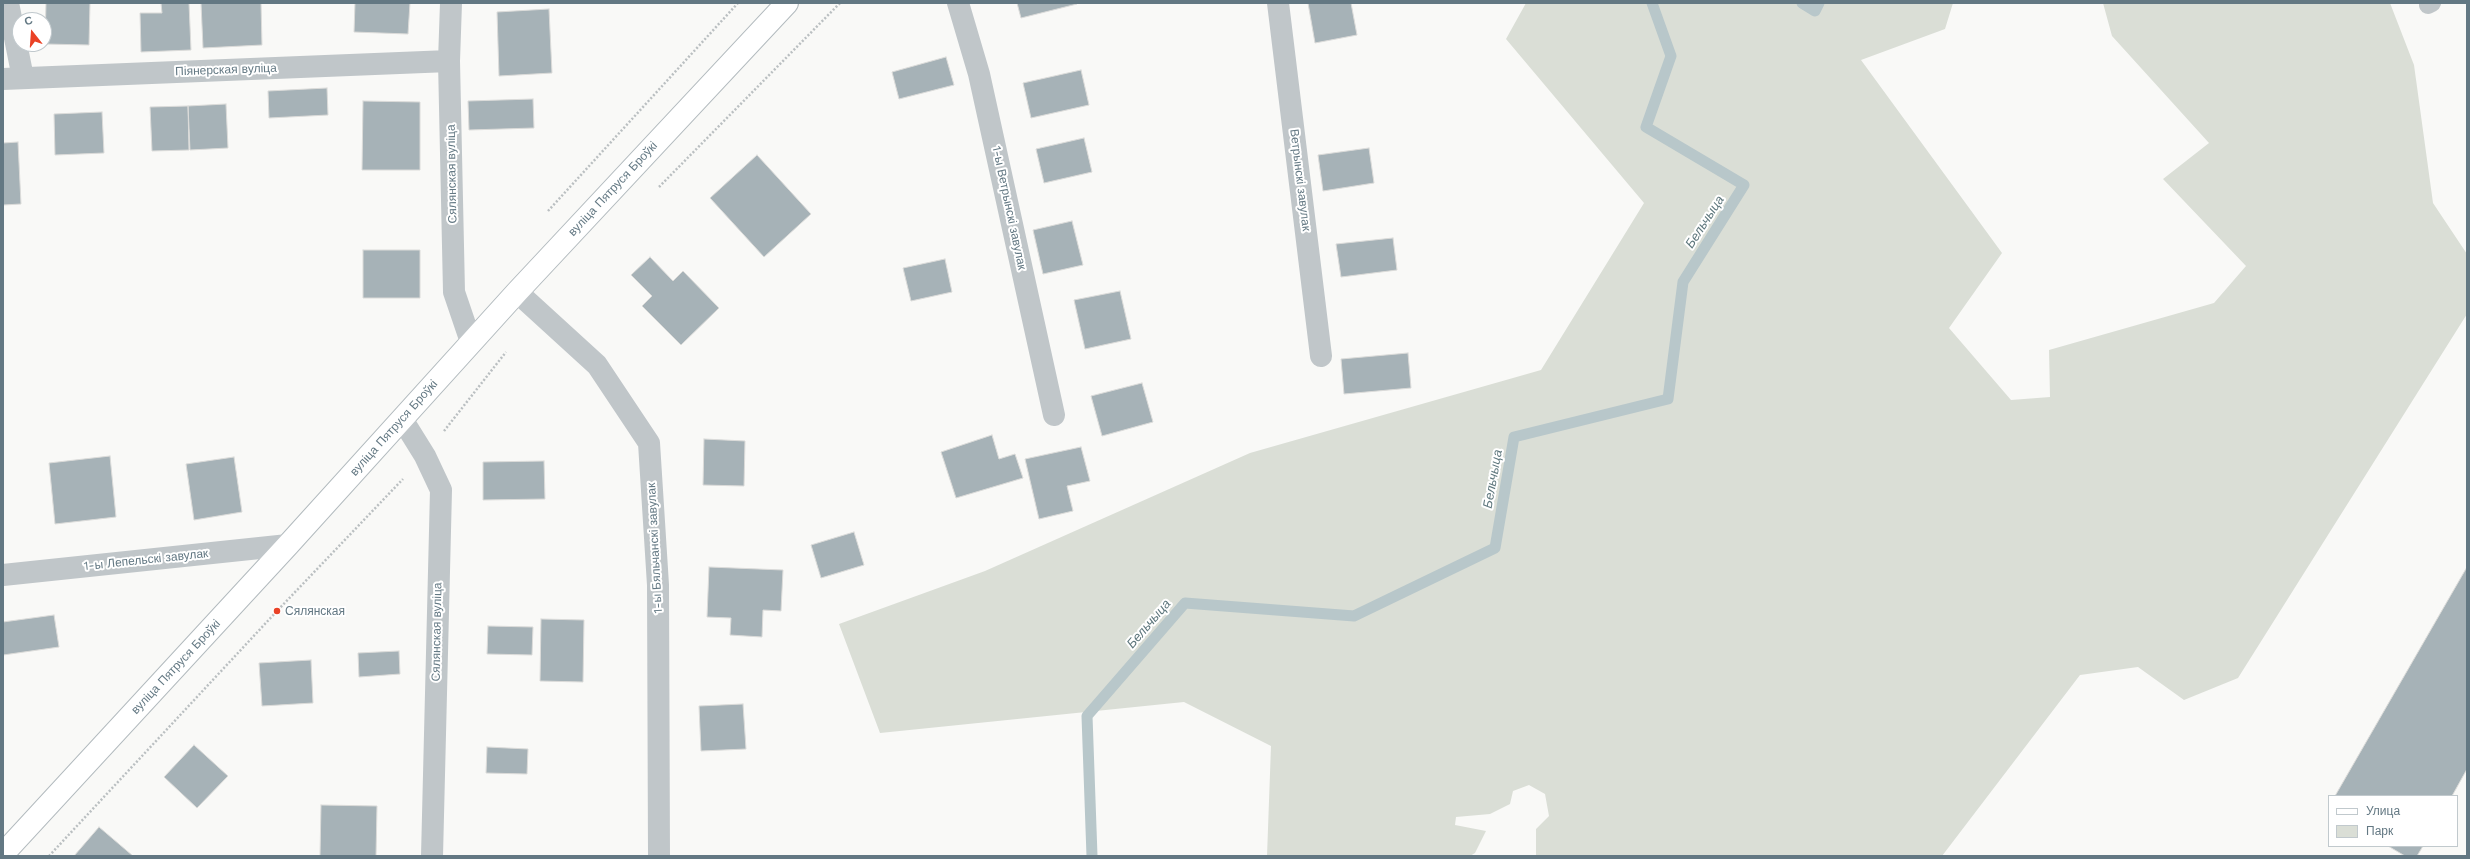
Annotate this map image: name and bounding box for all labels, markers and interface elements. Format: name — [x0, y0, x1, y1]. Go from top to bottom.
north arrow — [12, 12, 52, 52]
text: С — [23, 14, 34, 28]
street label: Піянерская вуліца — [175, 61, 277, 79]
street label: Сялянская вуліца — [444, 124, 460, 224]
street label: Ветрынскі завулак — [1287, 128, 1313, 232]
street label: вуліца Пятруся Броўкі — [565, 139, 661, 239]
street label: 1-ы Ветрынскі завулак — [989, 145, 1029, 271]
water label: Бельчыца — [1682, 193, 1728, 251]
street label: вуліца Пятруся Броўкі — [347, 377, 441, 479]
water label: Бельчыца — [1480, 448, 1506, 510]
street label: 1-ы Бяльчанскі завулак — [644, 482, 666, 614]
street label: 1-ы Лепельскі завулак — [83, 546, 209, 574]
street label: Сялянская вуліца — [429, 582, 445, 682]
water label: Бельчыца — [1124, 596, 1174, 652]
place label: Сялянская — [285, 604, 345, 618]
marker: Сялянская — [272, 606, 282, 616]
street label: вуліца Пятруся Броўкі — [128, 617, 224, 717]
legend — [2328, 795, 2458, 847]
text: Улица — [2366, 804, 2400, 818]
text: Парк — [2366, 824, 2393, 838]

